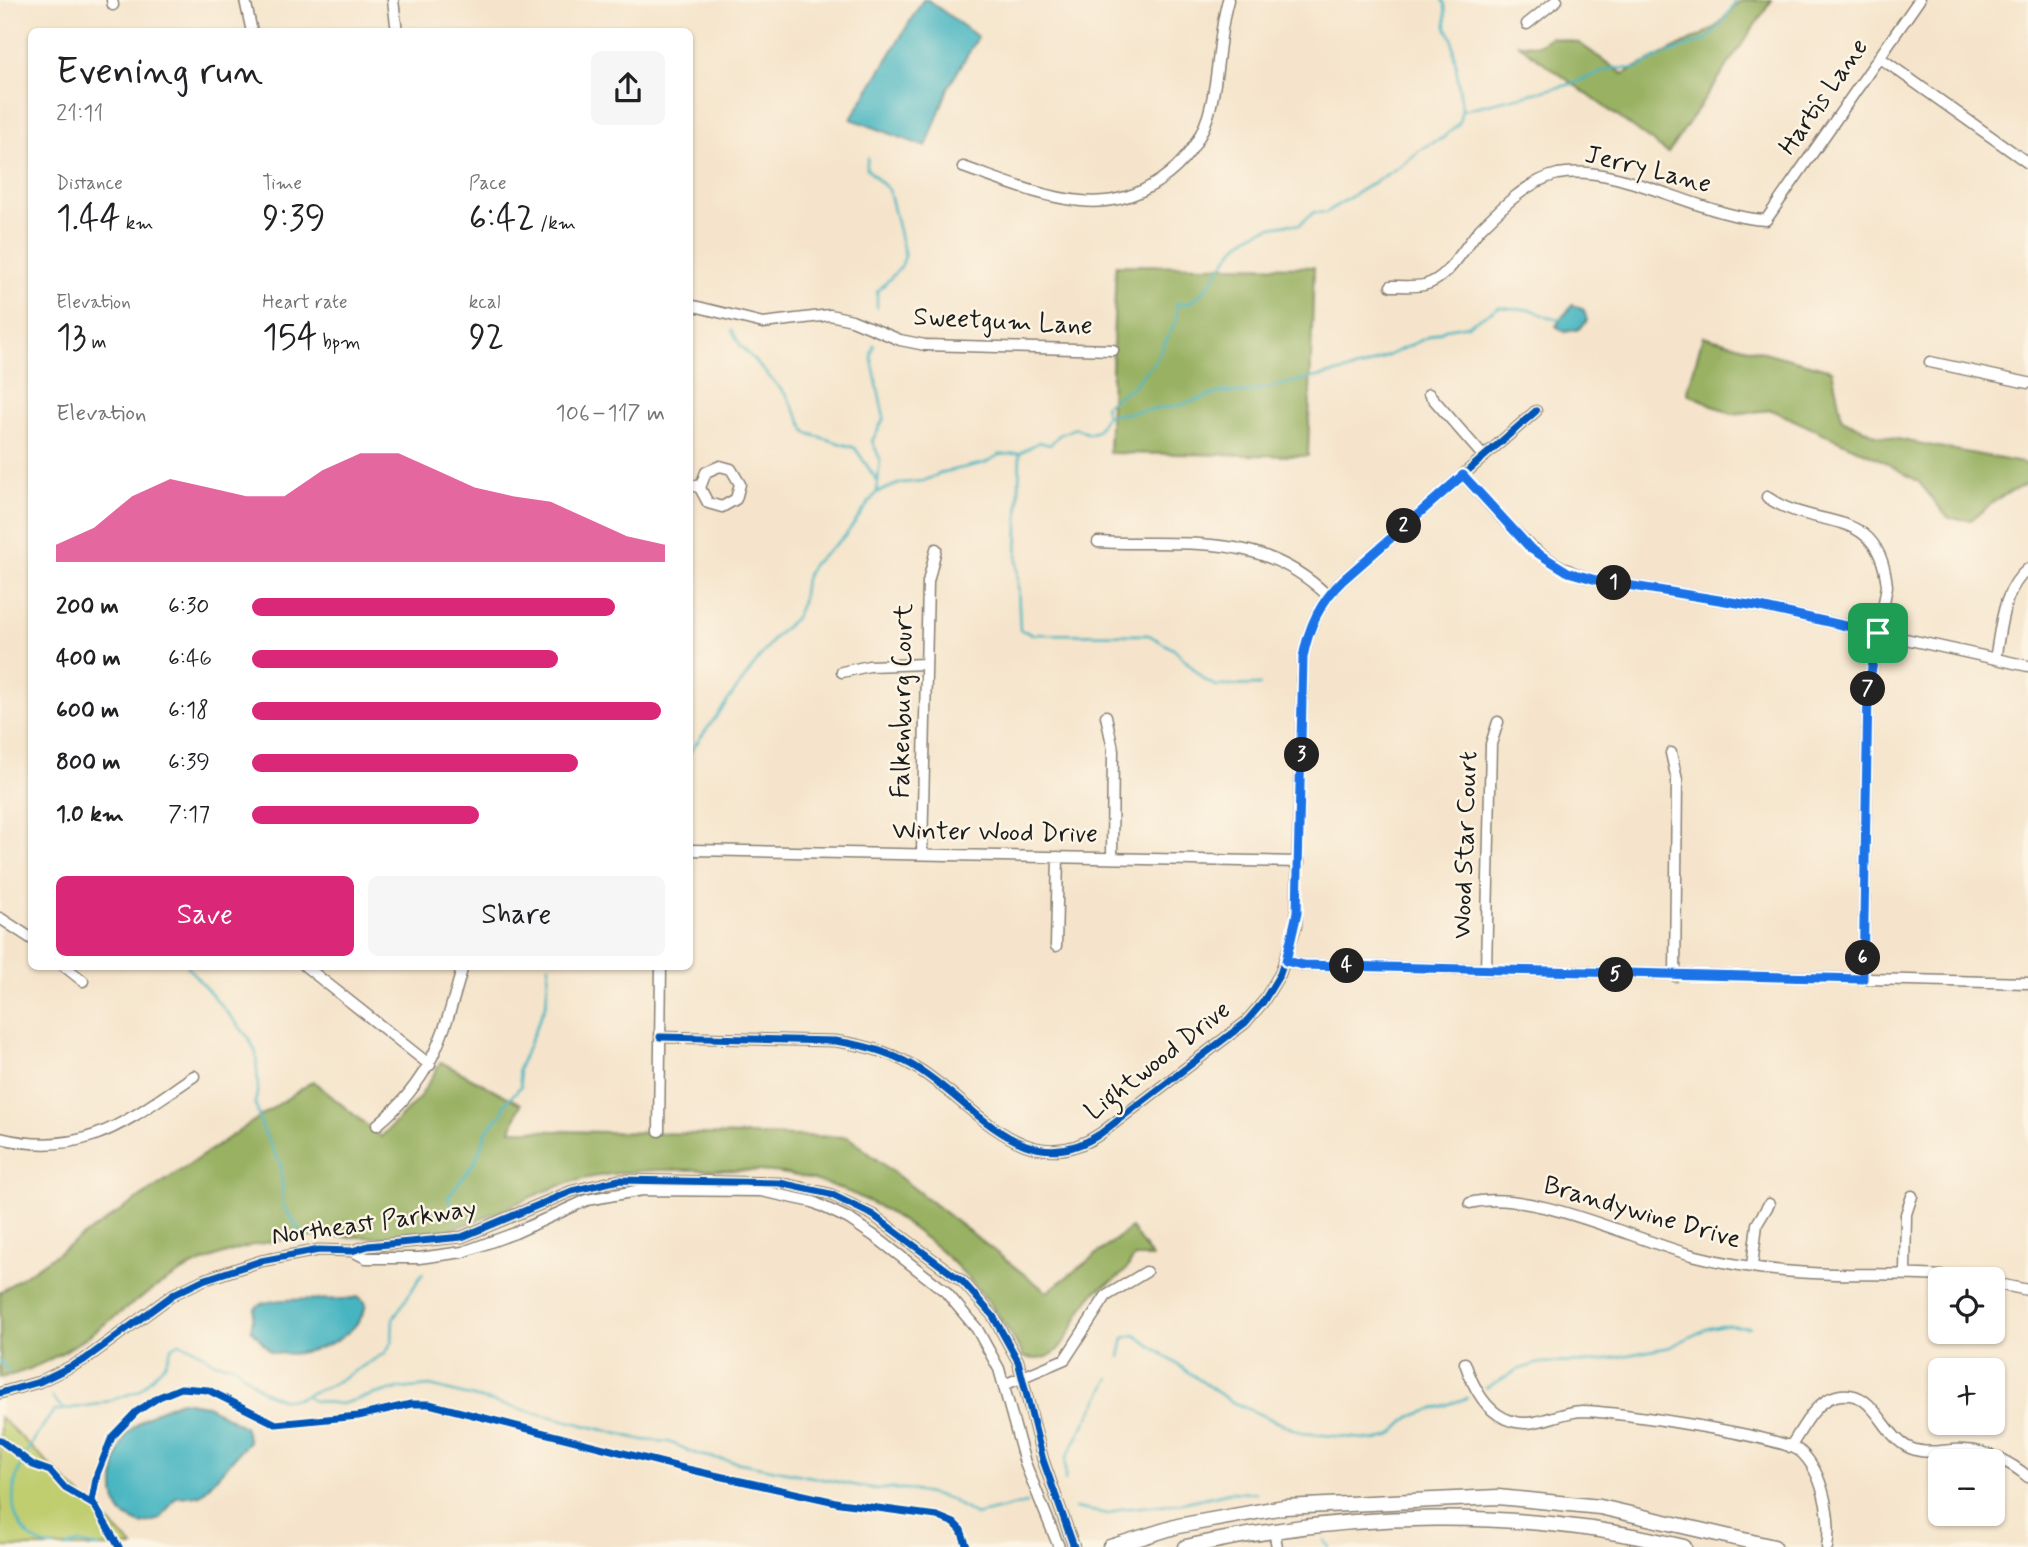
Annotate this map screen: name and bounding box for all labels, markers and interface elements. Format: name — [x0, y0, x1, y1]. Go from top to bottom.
street label: Hartis Lane — [1771, 32, 1877, 162]
text: Evening run — [56, 48, 263, 97]
button: share — [591, 51, 665, 125]
text: 21:11 — [56, 99, 103, 129]
street label: Jerry Lane — [1581, 138, 1715, 202]
text: Distance — [56, 171, 123, 196]
text: Time — [262, 171, 302, 196]
text: Pace — [469, 171, 506, 196]
text: 1.44 — [56, 196, 121, 242]
text: 9:39 — [262, 196, 326, 242]
text: 6:42 — [469, 196, 535, 242]
text: km — [121, 211, 153, 236]
text: /km — [535, 211, 576, 236]
text: Elevation — [56, 290, 131, 315]
text: Heart rate — [262, 290, 348, 315]
text: kcal — [469, 290, 501, 315]
street label: Sweetgum Lane — [912, 300, 1094, 344]
text: 13 — [56, 315, 86, 361]
text: 154 — [262, 315, 317, 361]
text: 92 — [469, 315, 504, 361]
text: m — [86, 330, 107, 355]
text: bpm — [317, 330, 361, 355]
text: Elevation — [56, 399, 147, 429]
text: 106–117 m — [555, 399, 665, 429]
pin: 2 — [1386, 508, 1422, 544]
text: 2 — [1399, 513, 1408, 538]
pin: 1 — [1596, 566, 1632, 600]
text: 1 — [1609, 570, 1618, 595]
text: 200 m — [56, 592, 119, 622]
text: 6:30 — [168, 592, 209, 622]
street label: Falkenburg Court — [884, 603, 922, 799]
pin — [1848, 603, 1908, 663]
icon: arrive — [1859, 614, 1897, 652]
text: 400 m — [56, 644, 121, 674]
text: 6:46 — [168, 644, 212, 674]
pin: 7 — [1850, 672, 1885, 706]
text: 7 — [1862, 676, 1873, 701]
text: 600 m — [56, 696, 119, 726]
text: 6:18 — [168, 696, 209, 726]
pin: 3 — [1284, 738, 1320, 772]
text: 3 — [1297, 742, 1306, 767]
text: 800 m — [56, 748, 120, 778]
text: 6:39 — [168, 748, 210, 778]
street label: Wood Star Court — [1446, 750, 1486, 940]
text: 1.0 km — [56, 800, 124, 830]
text: 7:17 — [168, 800, 210, 830]
street label: Winter Wood Drive — [892, 814, 1098, 852]
button: Save — [56, 876, 354, 956]
button: Share — [368, 876, 665, 956]
pin: 6 — [1846, 940, 1881, 976]
text: 6 — [1858, 945, 1867, 970]
pin: 4 — [1330, 948, 1364, 984]
text: 4 — [1341, 953, 1352, 978]
pin: 5 — [1598, 958, 1634, 992]
text: 5 — [1610, 962, 1621, 987]
street label: Lightwood Drive — [1078, 993, 1240, 1131]
street label: Brandywine Drive — [1539, 1169, 1745, 1257]
street label: Northeast Parkway — [269, 1192, 479, 1254]
map controls — [1928, 1267, 2005, 1526]
button: locate — [1928, 1267, 2005, 1344]
button: + — [1928, 1358, 2005, 1435]
button: − — [1928, 1449, 2005, 1526]

